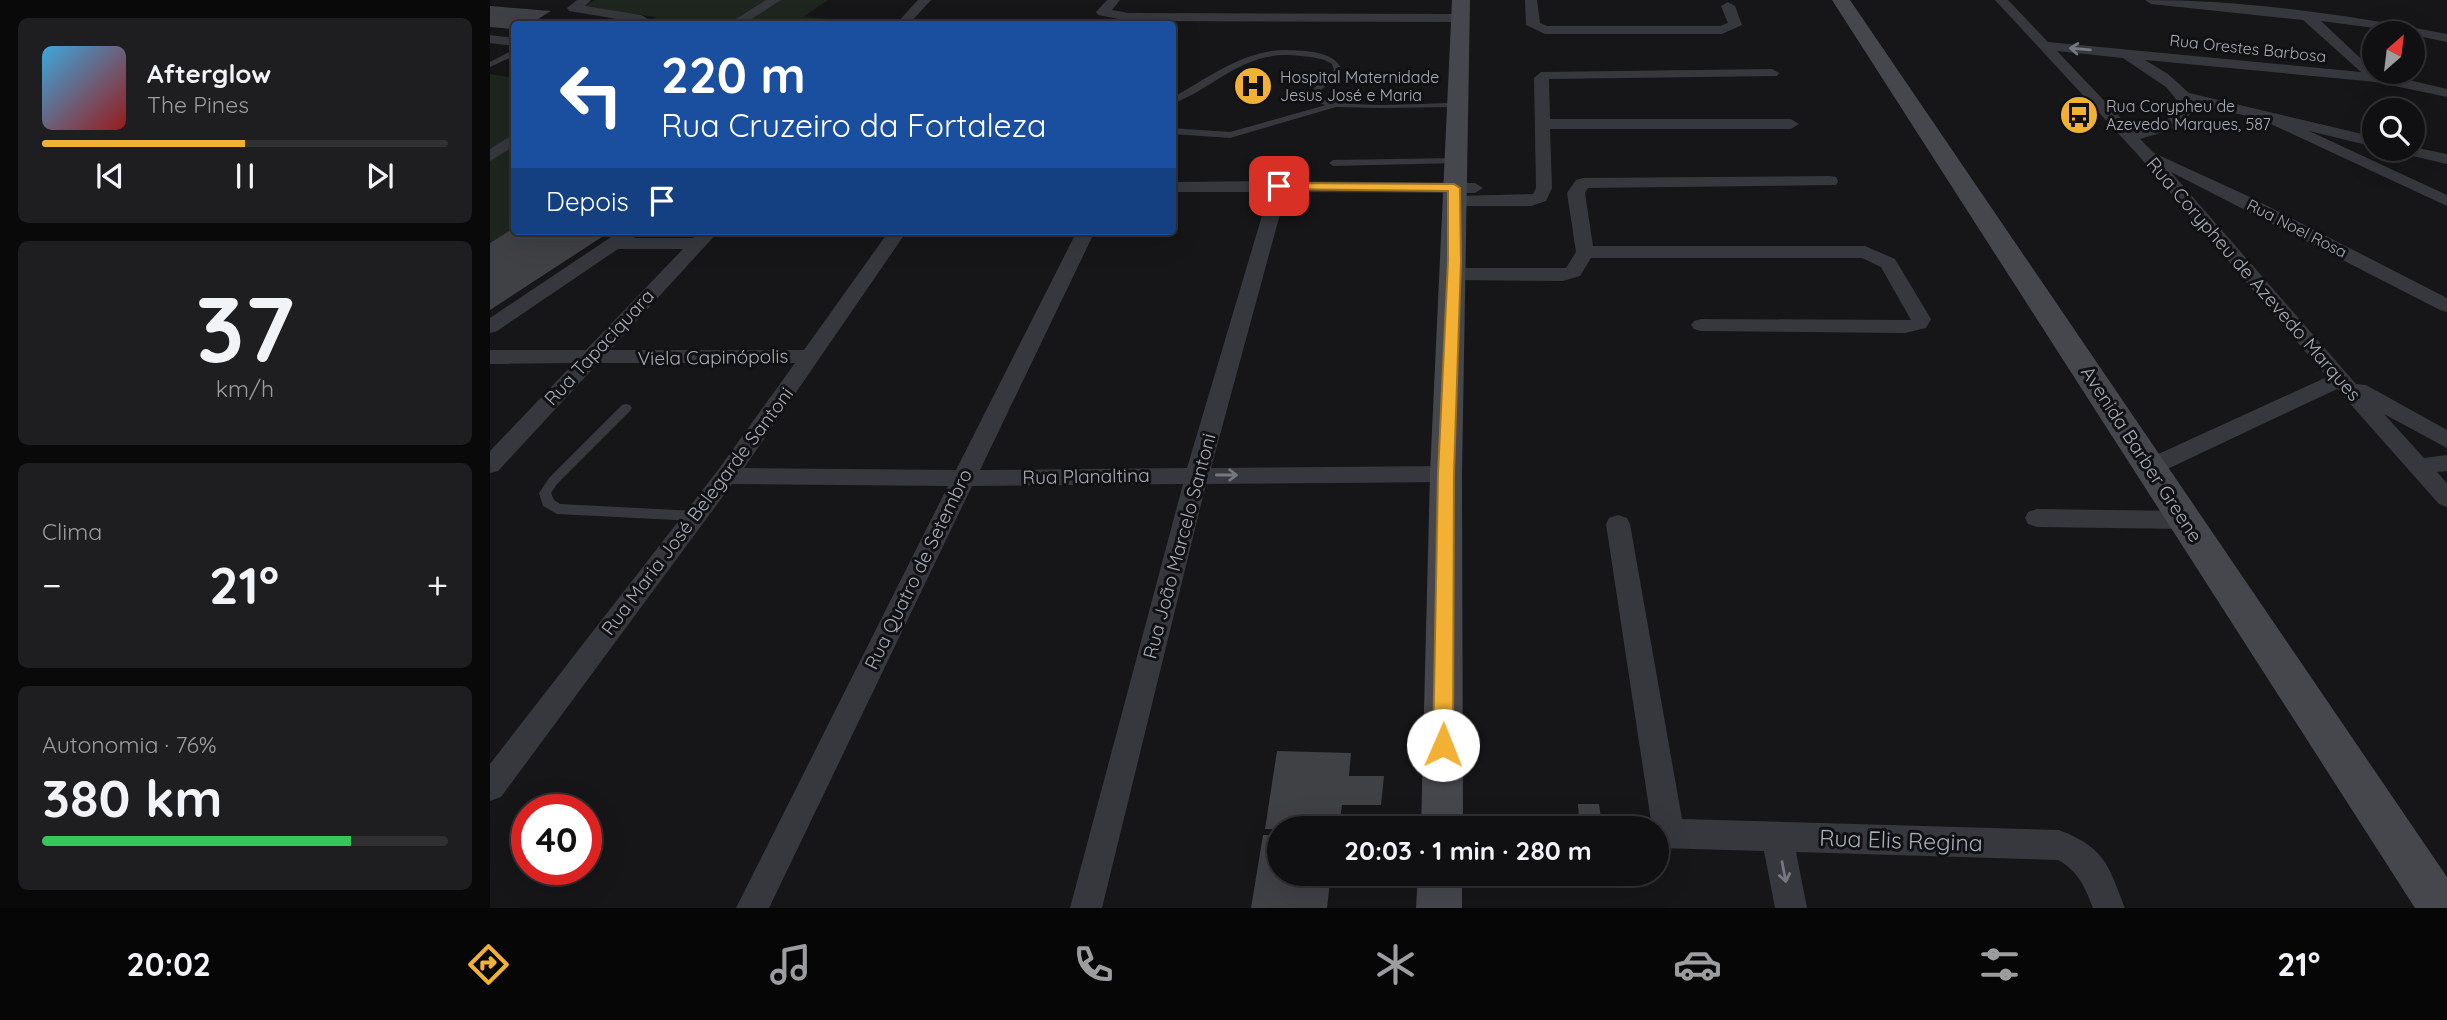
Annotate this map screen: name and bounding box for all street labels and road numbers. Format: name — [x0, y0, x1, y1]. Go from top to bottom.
street label: Rua Orestes Barbosa — [2169, 30, 2327, 66]
street label: Rua Corypheu de Azevedo Marques — [2142, 152, 2367, 406]
street label: Rua Noel Rosa — [2244, 194, 2350, 262]
street label: Rua Tapaciquara — [539, 284, 659, 410]
street label: Viela Capinópolis — [637, 344, 789, 370]
street label: Avenida Barber Greene — [2076, 362, 2208, 546]
street label: Rua Maria José Belegarde Santoni — [596, 382, 798, 640]
street label: Rua João Marcelo Santoni — [1137, 431, 1221, 661]
street label: Rua Planaltina — [1022, 463, 1150, 489]
street label: Rua Quatro de Setembro — [859, 465, 977, 673]
street label: Rua Elis Regina — [1819, 823, 1983, 857]

